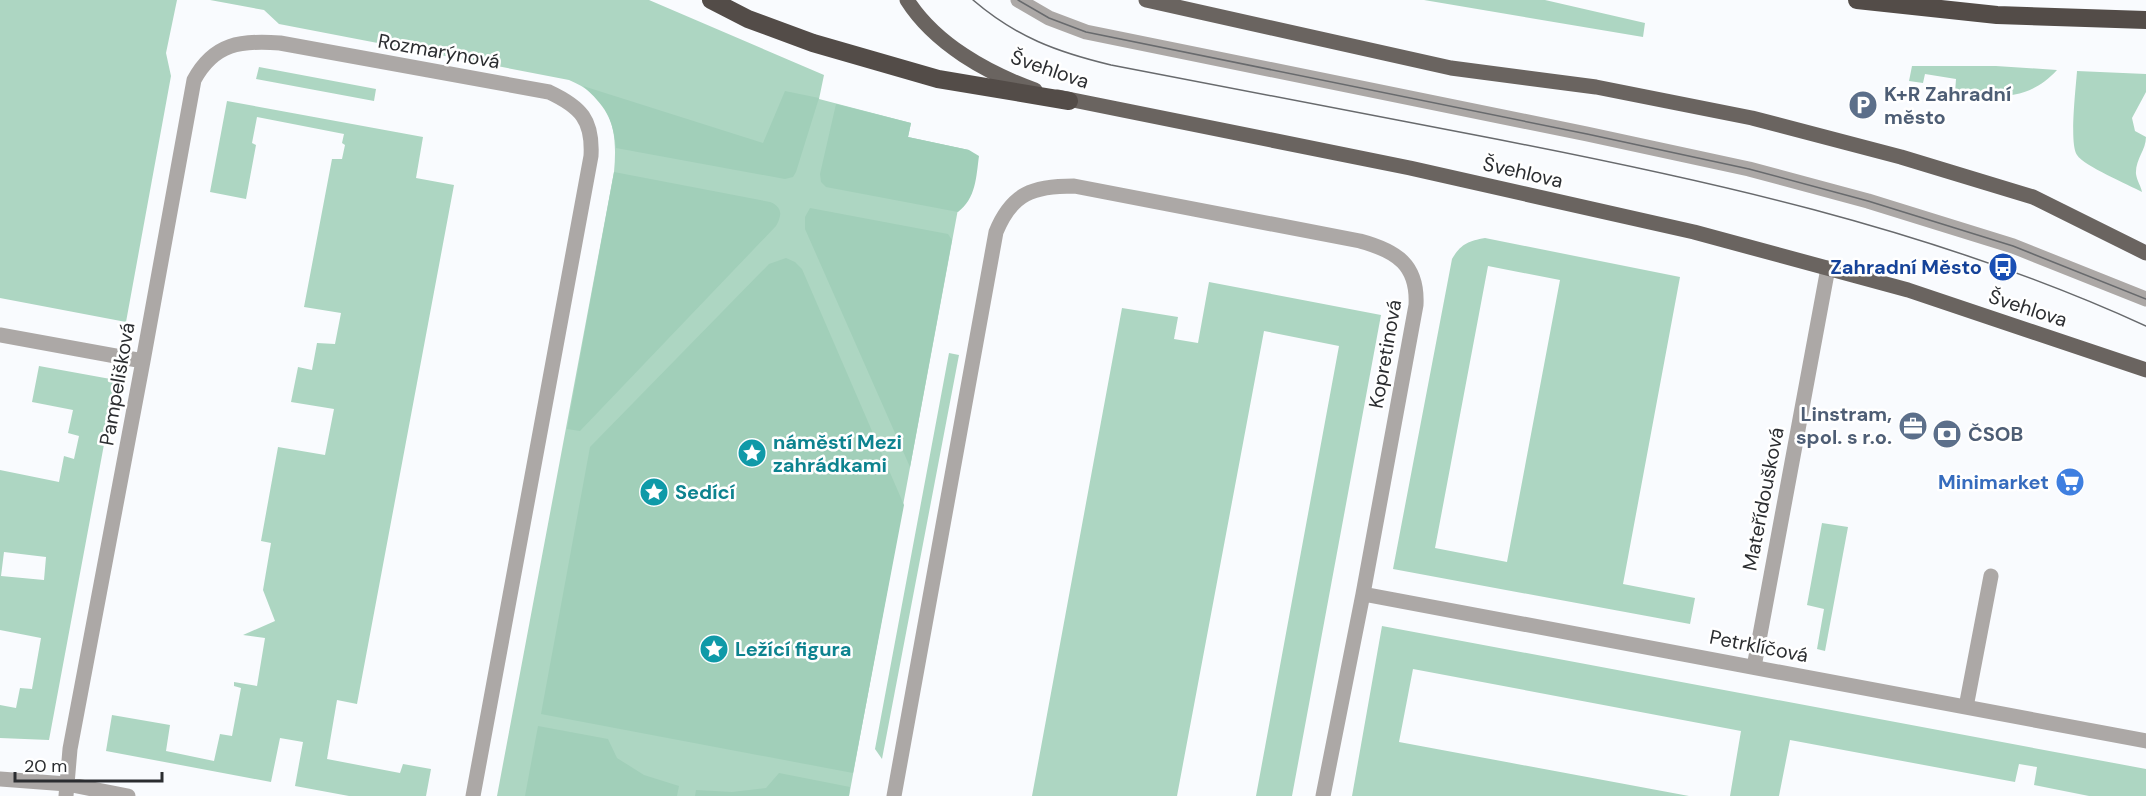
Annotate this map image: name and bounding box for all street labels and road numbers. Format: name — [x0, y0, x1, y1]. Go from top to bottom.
street label: Rozmarýnová — [376, 27, 502, 75]
street label: Švehlova — [1007, 43, 1093, 95]
street label: Švehlova — [1480, 150, 1566, 194]
street label: Švehlova — [1985, 283, 2071, 333]
street label: Kopretinová — [1363, 298, 1407, 410]
street label: Pampelišková — [93, 320, 141, 448]
street label: Mateřídoušková — [1736, 425, 1790, 573]
street label: Petrklíčová — [1707, 624, 1811, 668]

